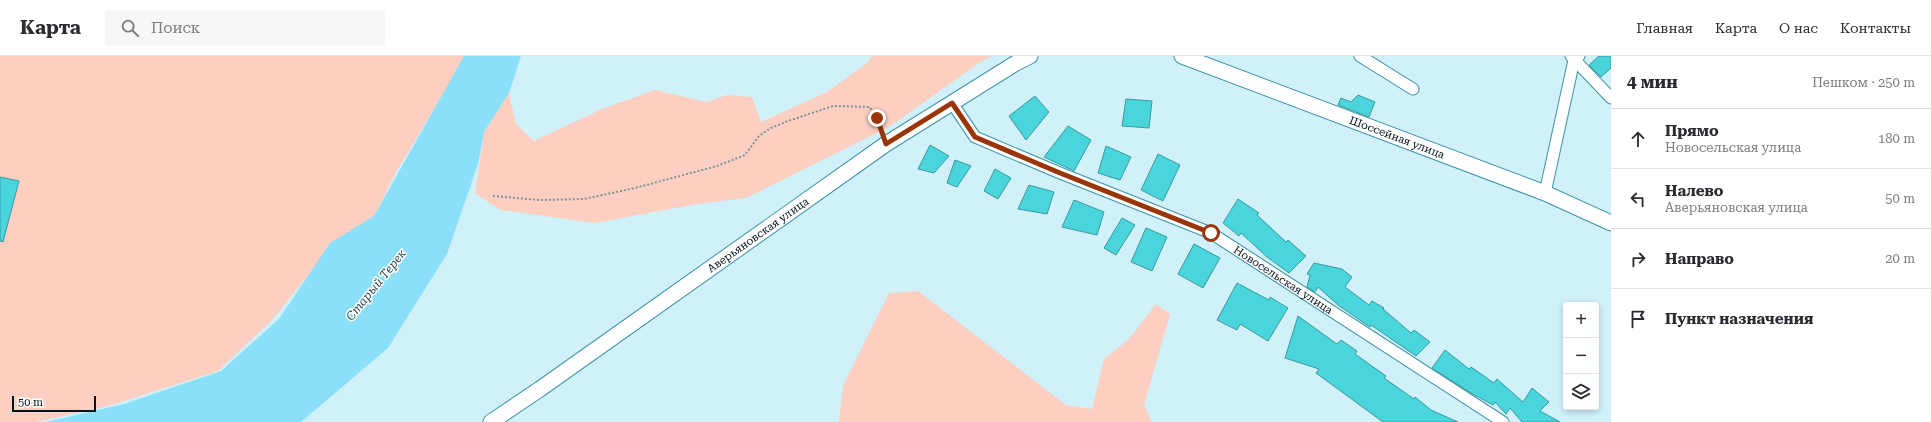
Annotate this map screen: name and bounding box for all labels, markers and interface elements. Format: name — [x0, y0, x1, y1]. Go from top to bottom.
search box — [105, 10, 385, 46]
text: Карта — [20, 16, 81, 39]
icon: search — [119, 17, 141, 39]
text: Поиск — [151, 19, 200, 37]
text: Главная — [1636, 20, 1693, 36]
text: Карта — [1715, 20, 1757, 36]
text: О нас — [1779, 20, 1818, 36]
text: Контакты — [1840, 20, 1911, 36]
text: 4 мин — [1627, 72, 1678, 92]
text: Пешком · 250 m — [1812, 75, 1915, 90]
route end — [868, 109, 886, 127]
street label: Шоссейная улица — [1348, 114, 1446, 162]
text: Прямо — [1665, 122, 1719, 140]
icon: ahead — [1627, 128, 1649, 150]
text: 180 m — [1878, 131, 1915, 146]
text: Новосельская улица — [1665, 140, 1801, 155]
text: Налево — [1665, 182, 1724, 200]
icon: left — [1627, 188, 1649, 210]
text: 50 m — [1885, 191, 1915, 206]
street label: Аверьяновская улица — [705, 195, 811, 275]
text: Аверьяновская улица — [1665, 200, 1808, 215]
route start — [1202, 224, 1220, 242]
street label: Новосельская улица — [1231, 243, 1335, 317]
water label: Старый Терек — [343, 246, 409, 323]
icon: right — [1627, 248, 1649, 270]
text: Направо — [1665, 250, 1734, 268]
text: 20 m — [1885, 251, 1915, 266]
map controls — [1563, 302, 1599, 410]
button: + — [1563, 302, 1599, 338]
icon: arrive — [1627, 308, 1649, 330]
text: Пункт назначения — [1665, 310, 1813, 328]
button: − — [1563, 338, 1599, 374]
button: layers — [1563, 374, 1599, 410]
scale bar — [12, 394, 96, 413]
text: 50 m — [18, 396, 43, 409]

